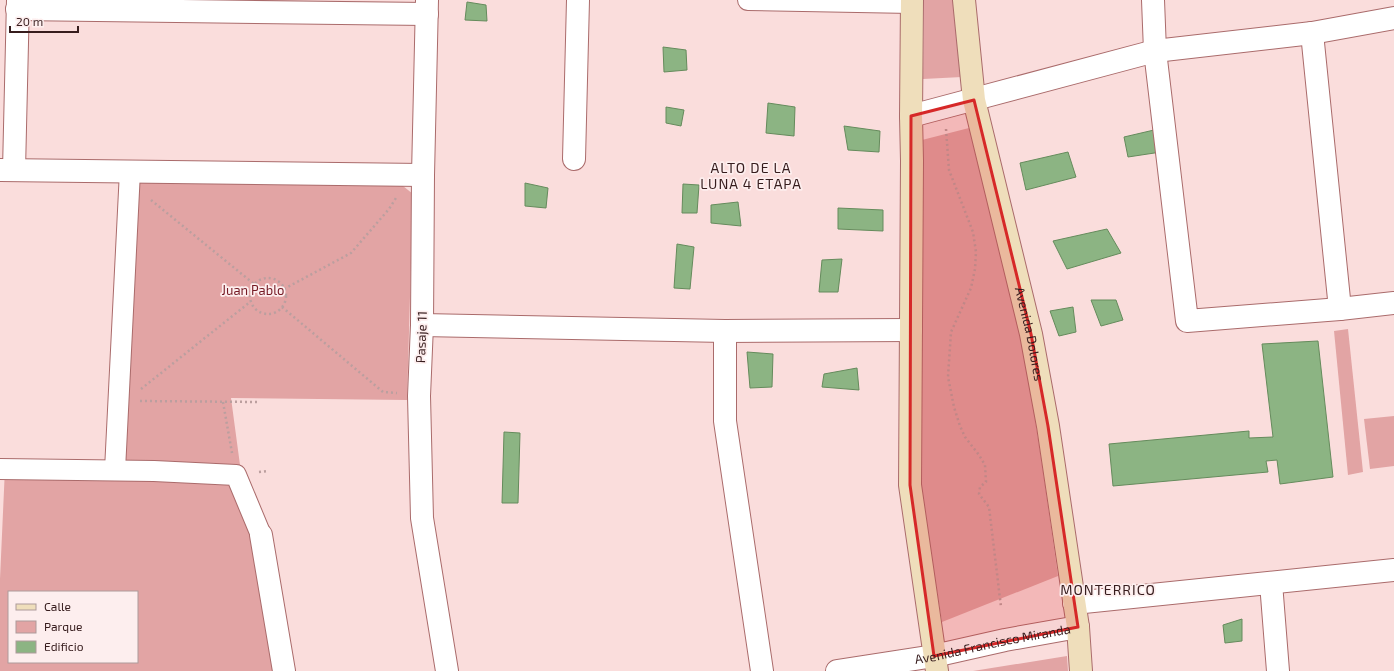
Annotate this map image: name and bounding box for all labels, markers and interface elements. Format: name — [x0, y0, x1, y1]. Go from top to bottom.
scale bar — [10, 8, 78, 34]
text: 20 m — [16, 14, 43, 28]
district label: ALTO DE LA LUNA 4 ETAPA — [700, 159, 802, 192]
park label: Juan Pablo — [222, 282, 284, 298]
street label: Avenida Dolores — [1012, 285, 1048, 382]
street label: Pasaje 11 — [412, 311, 430, 363]
district label: MONTERRICO — [1060, 581, 1156, 598]
legend — [8, 591, 138, 663]
text: Calle — [44, 599, 71, 613]
text: Parque — [44, 619, 82, 633]
street label: Avenida Francisco Miranda — [914, 620, 1072, 667]
text: Edificio — [44, 639, 84, 653]

